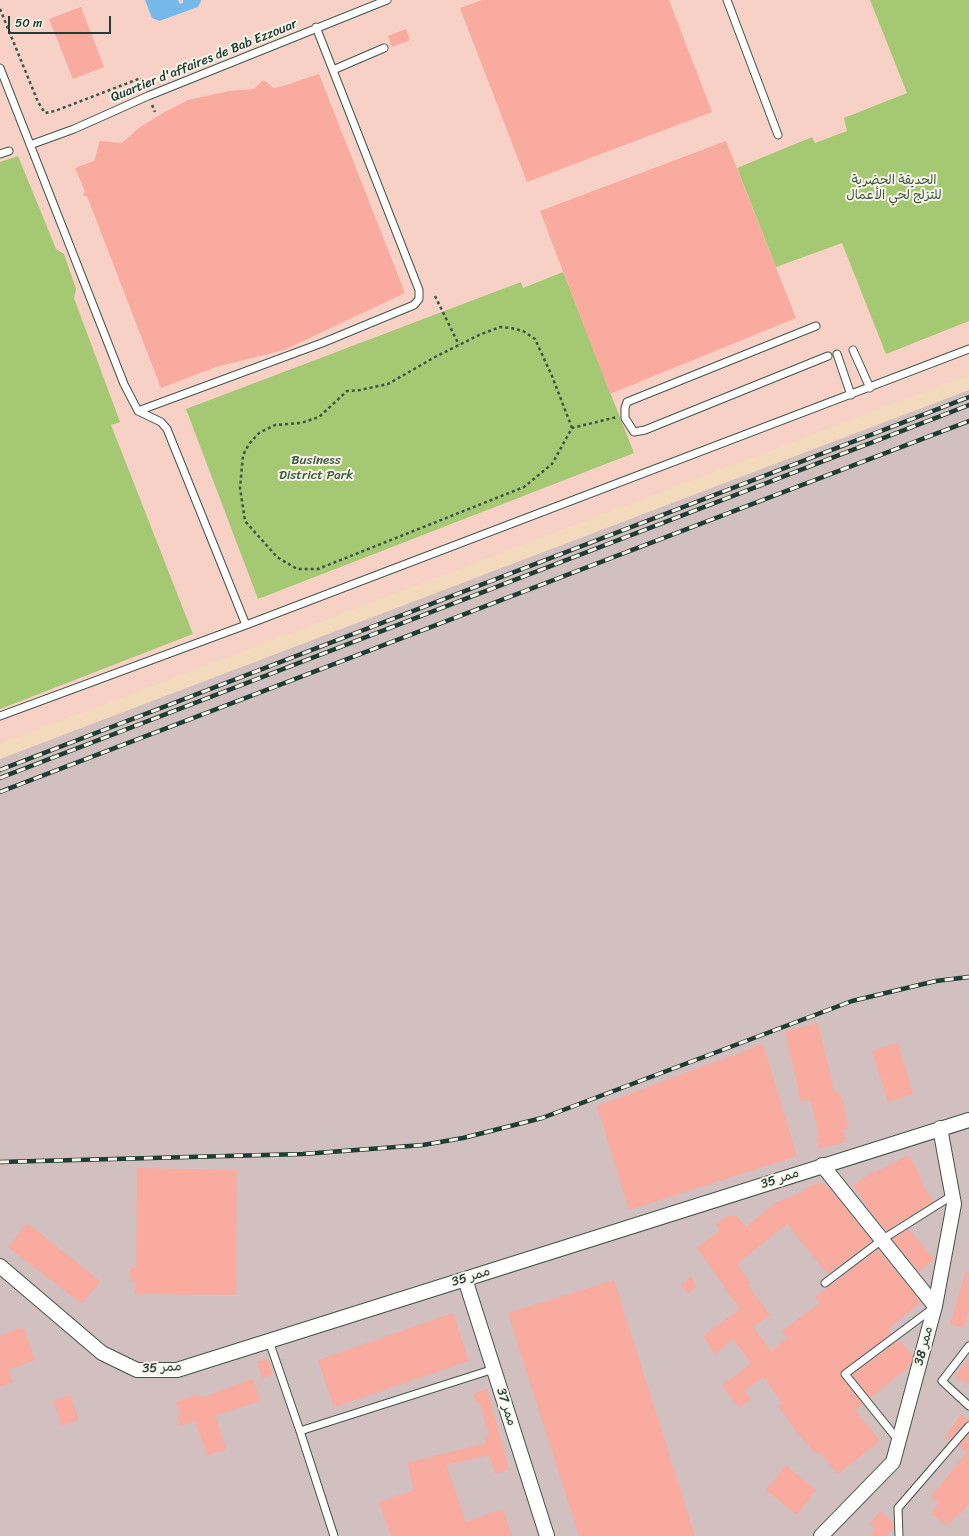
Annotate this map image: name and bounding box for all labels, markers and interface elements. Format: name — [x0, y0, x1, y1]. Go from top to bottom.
scale bar — [10, 8, 113, 34]
text: 50 m — [15, 12, 42, 34]
street label: Quartier d'affaires de Bab Ezzouar — [109, 16, 299, 106]
park label: الحديقة الحضرية للتزلج لحي الأعمال — [846, 173, 942, 204]
park label: Business District Park — [279, 453, 353, 484]
street label: ممر 35 — [759, 1165, 801, 1193]
street label: ممر 35 — [450, 1264, 492, 1290]
street label: ممر 38 — [911, 1325, 937, 1367]
street label: ممر 35 — [142, 1359, 182, 1377]
street label: ممر 37 — [493, 1386, 519, 1428]

